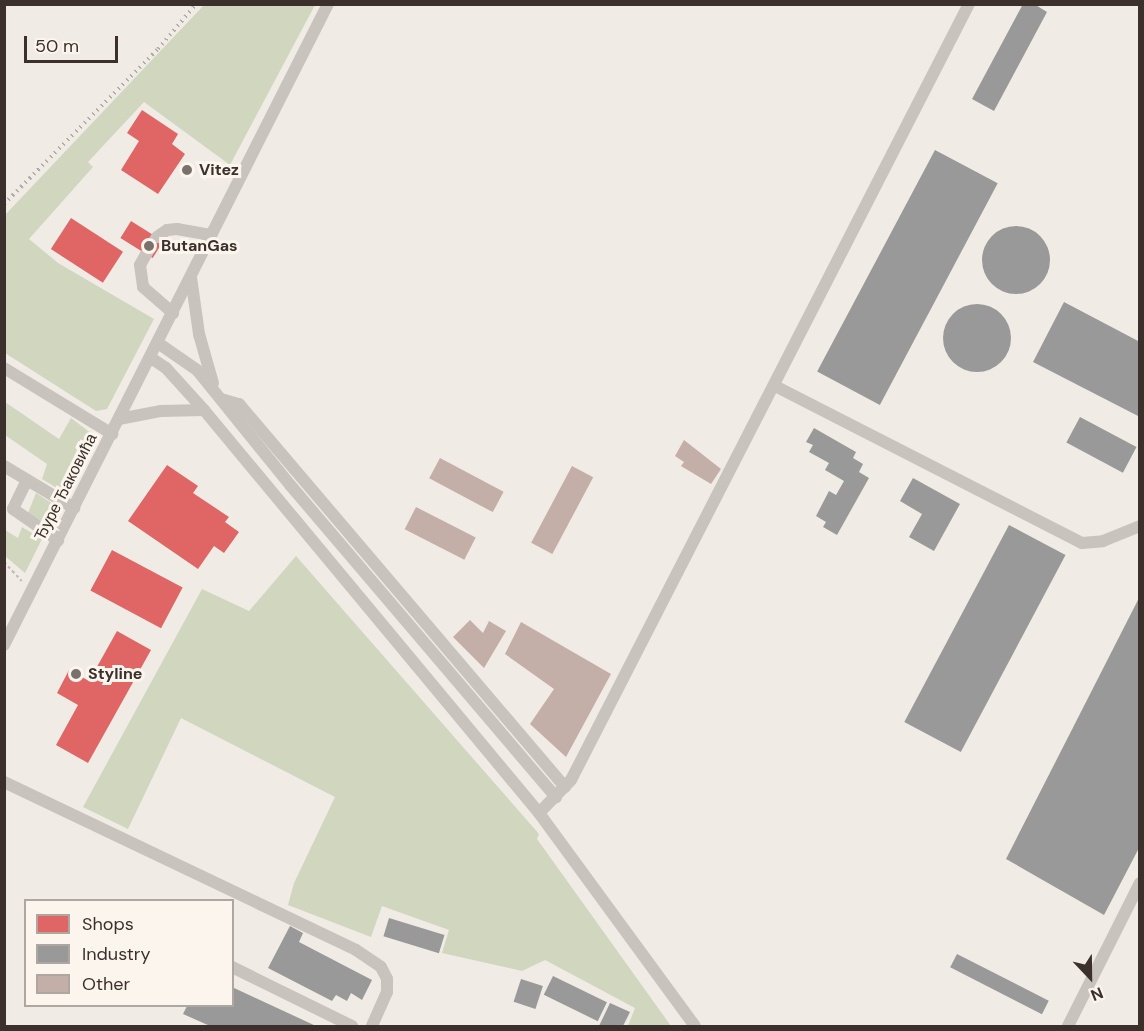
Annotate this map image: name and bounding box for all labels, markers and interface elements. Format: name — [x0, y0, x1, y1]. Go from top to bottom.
scale bar — [27, 24, 122, 62]
text: 50 m — [35, 34, 79, 58]
place label: Vitez — [199, 160, 239, 180]
marker: Vitez — [180, 163, 194, 177]
place label: ButanGas — [161, 236, 238, 256]
marker: ButanGas — [142, 239, 156, 253]
street label: Ђуре Ђаковића — [31, 430, 101, 544]
place label: Styline — [88, 664, 142, 684]
marker: Styline — [69, 667, 83, 681]
legend — [24, 899, 234, 1007]
text: Shops — [82, 912, 134, 936]
text: Industry — [82, 942, 151, 966]
north arrow — [1060, 947, 1120, 1007]
text: Other — [82, 972, 130, 996]
text: N — [1088, 982, 1106, 1006]

